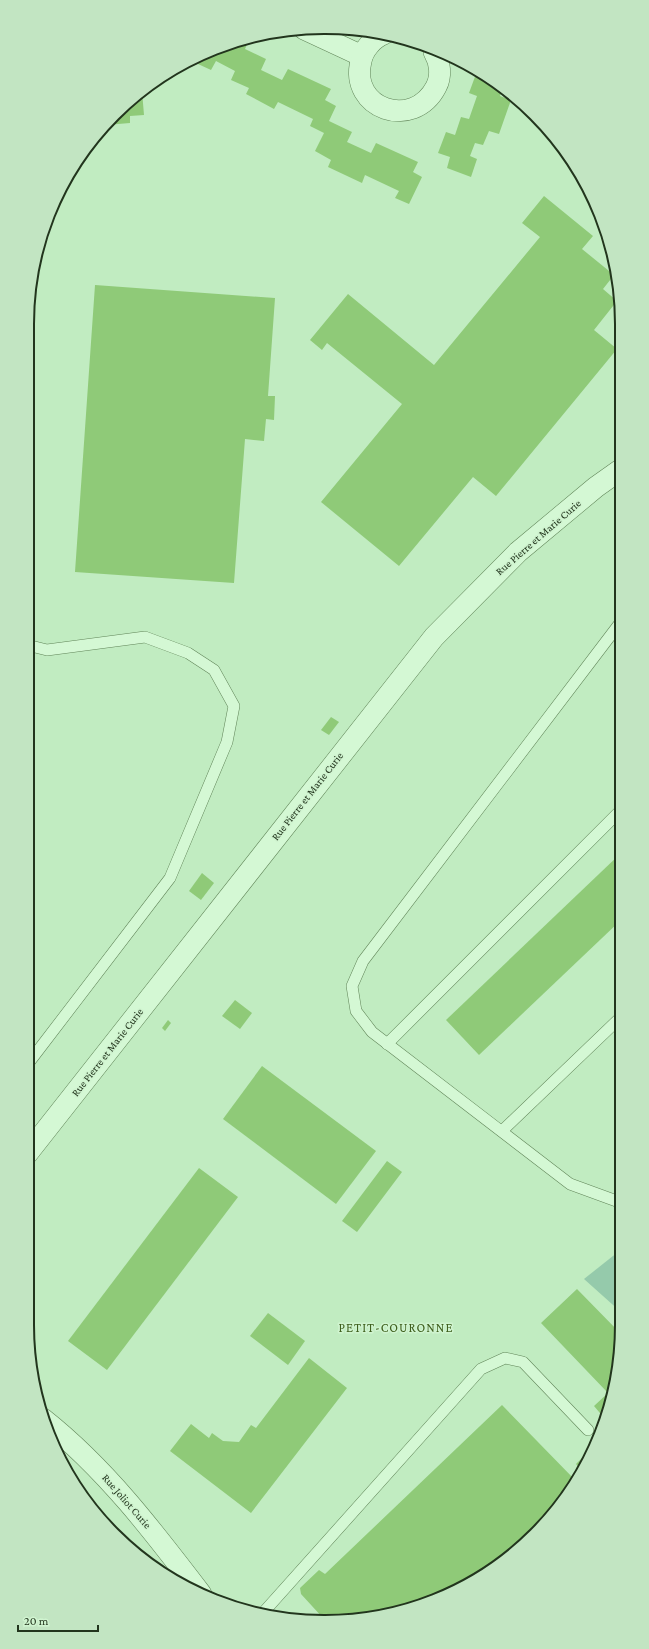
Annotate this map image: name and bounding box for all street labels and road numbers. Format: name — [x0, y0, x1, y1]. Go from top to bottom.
street label: Rue Pierre et Marie Curie — [493, 497, 583, 577]
street label: Rue Pierre et Marie Curie — [269, 749, 345, 843]
street label: Rue Pierre et Marie Curie — [69, 1005, 145, 1099]
street label: Rue Joliot Curie — [99, 1471, 154, 1531]

